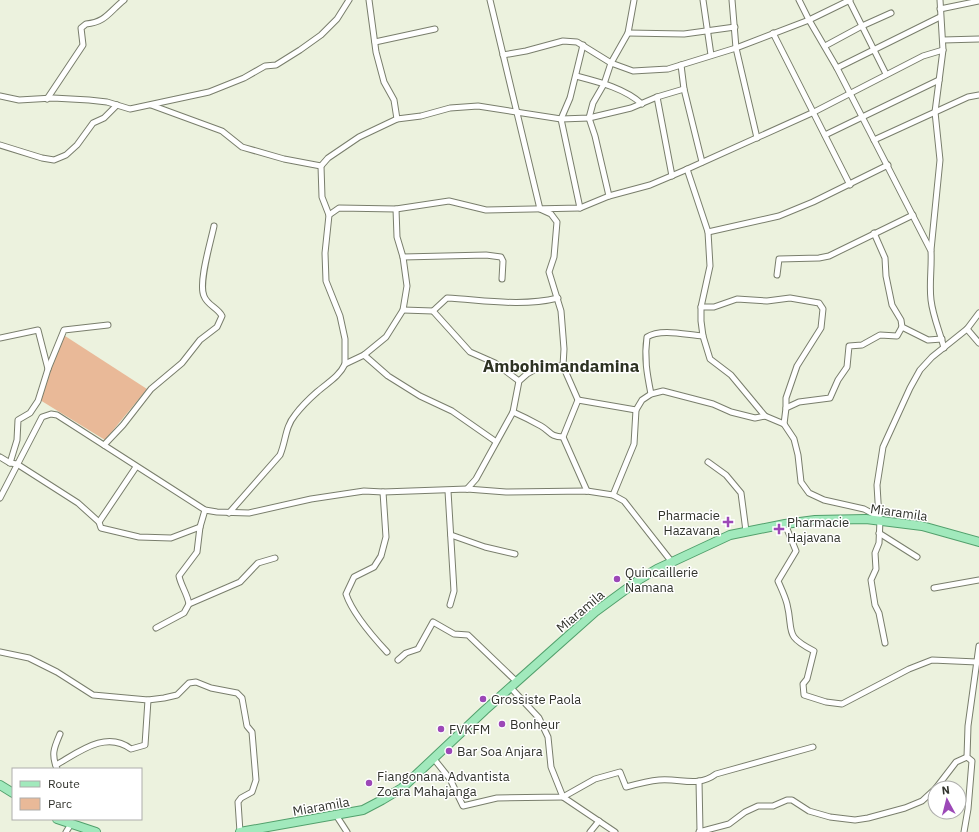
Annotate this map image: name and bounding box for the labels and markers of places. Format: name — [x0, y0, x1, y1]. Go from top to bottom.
place label: Pharmacie Hazavana — [658, 507, 720, 539]
place label: Pharmacie Hajavana — [787, 514, 849, 546]
marker: Pharmacie Hazavana — [723, 517, 733, 527]
marker: Pharmacie Hajavana — [774, 524, 784, 534]
place label: Quincaillerie Namana — [625, 564, 698, 596]
marker: Quincaillerie Namana — [612, 574, 622, 584]
place label: Grossiste Paola — [491, 691, 581, 708]
marker: Grossiste Paola — [478, 694, 488, 704]
place label: Bonheur — [510, 716, 560, 733]
marker: Bonheur — [497, 719, 507, 729]
place label: FVKFM — [449, 721, 490, 738]
marker: FVKFM — [436, 724, 446, 734]
place label: Bar Soa Anjara — [457, 743, 543, 760]
marker: Bar Soa Anjara — [444, 746, 454, 756]
place label: Fiangonana Advantista Zoara Mahajanga — [377, 768, 510, 800]
marker: Fiangonana Advantista Zoara Mahajanga — [364, 778, 374, 788]

